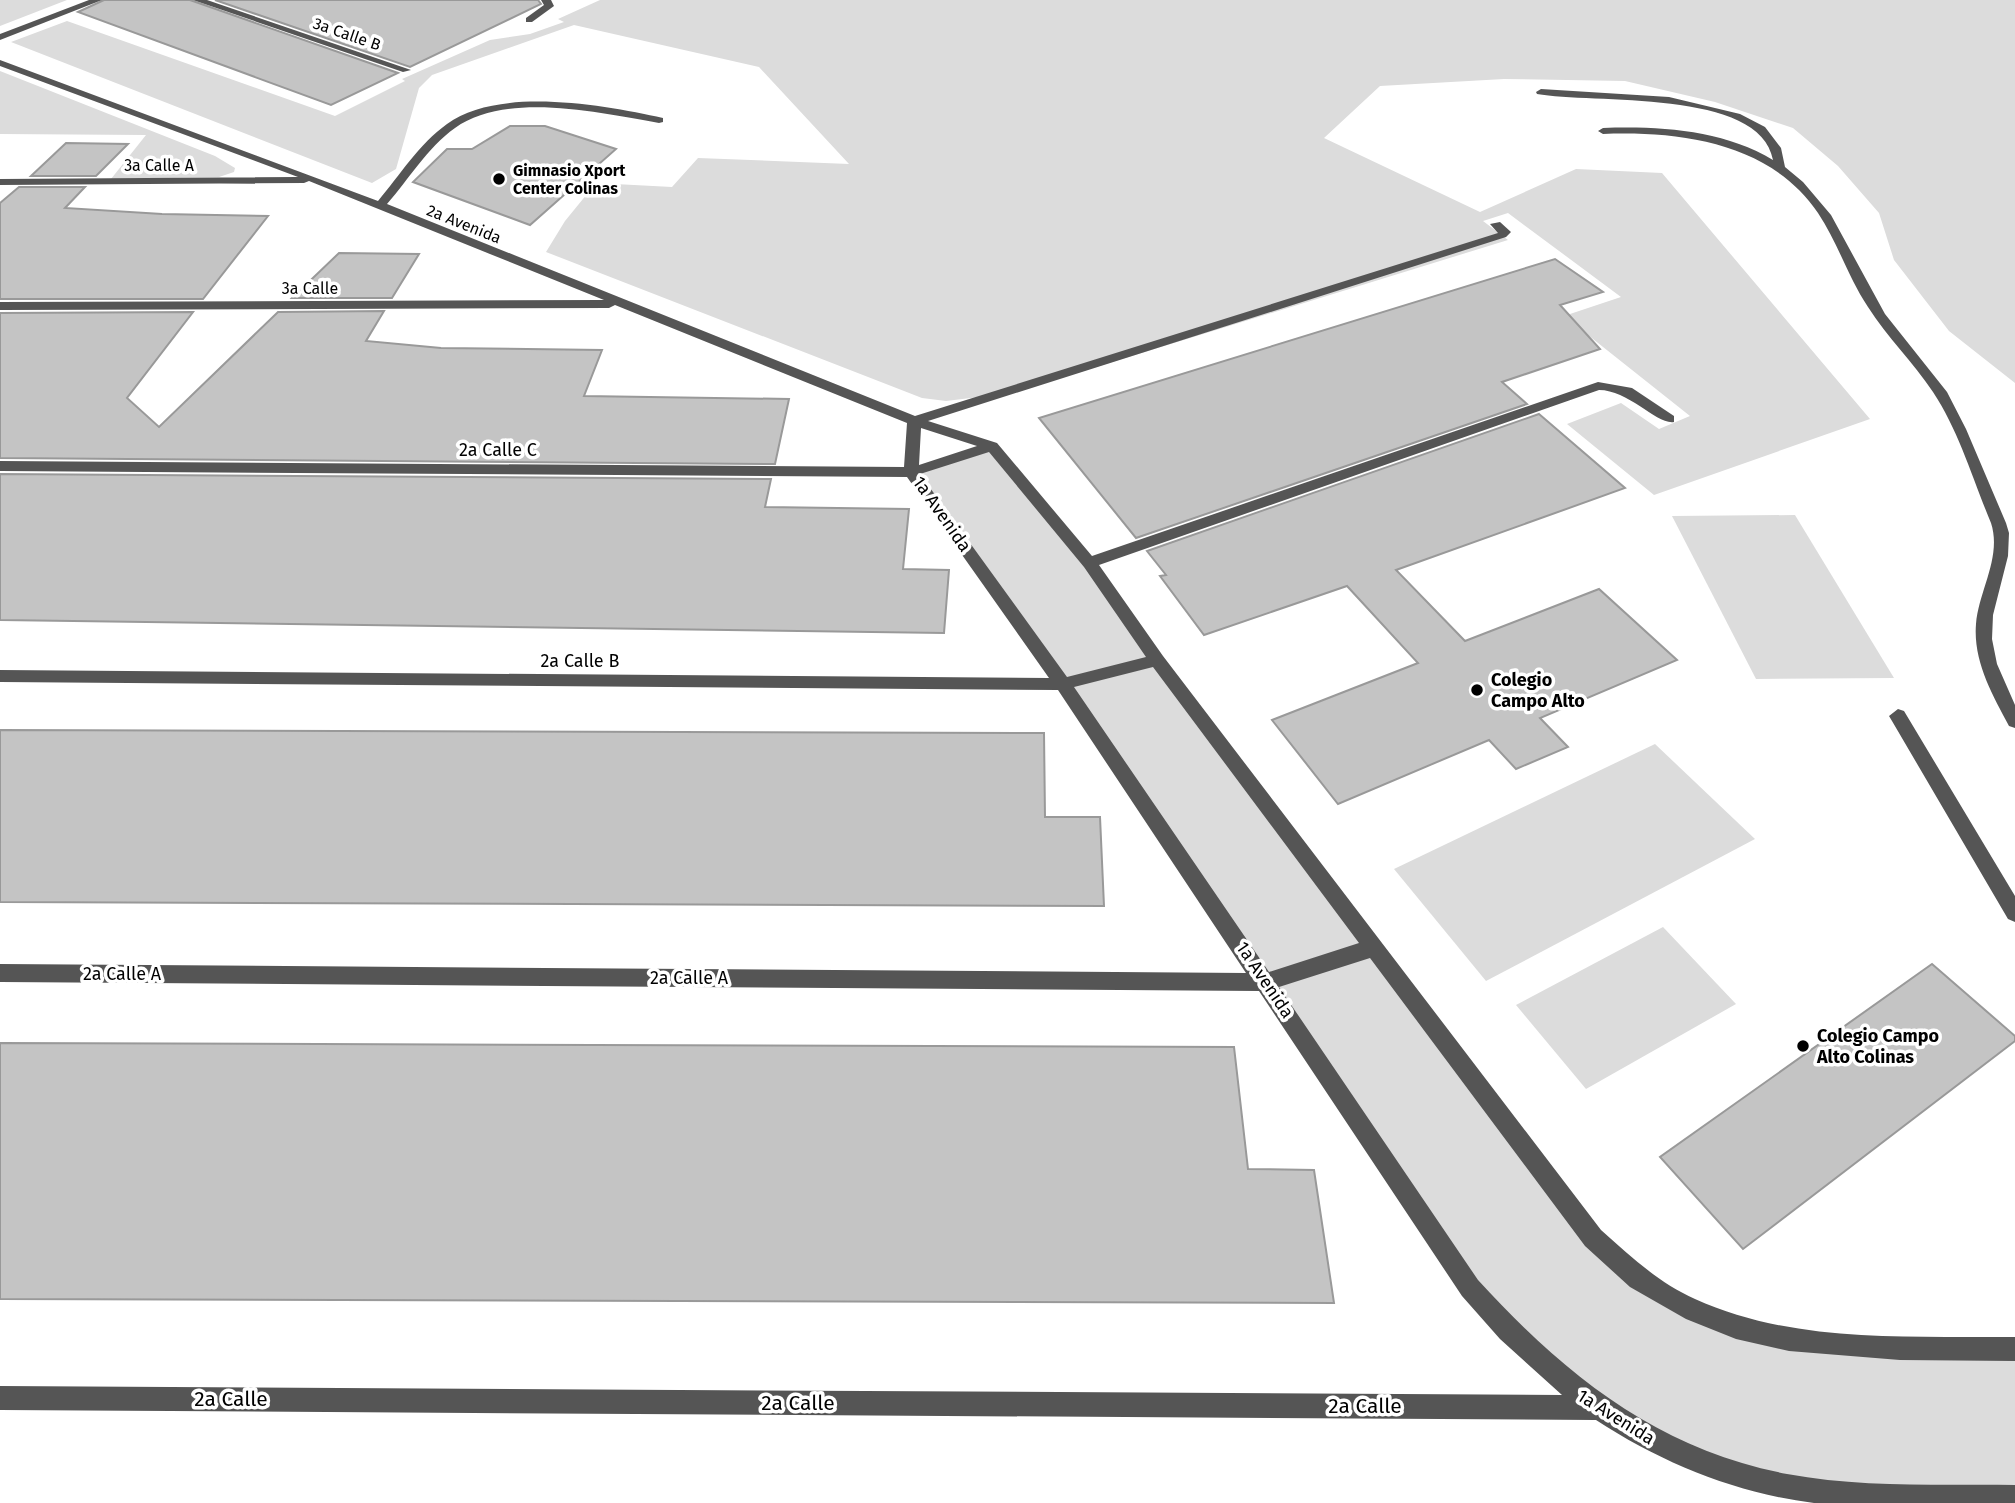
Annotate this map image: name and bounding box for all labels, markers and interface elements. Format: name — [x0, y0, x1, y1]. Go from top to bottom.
street label: 3a Calle B — [311, 14, 384, 55]
street label: 3a Calle A — [124, 156, 195, 175]
place label: Gimnasio Xport Center Colinas — [513, 161, 626, 198]
marker: Gimnasio Xport Center Colinas — [491, 171, 507, 187]
street label: 2a Avenida — [424, 200, 504, 248]
street label: 3a Calle — [282, 279, 338, 298]
street label: 2a Calle C — [459, 439, 537, 461]
street label: 1a Avenida — [908, 472, 976, 556]
street label: 2a Calle B — [541, 650, 619, 672]
place label: Colegio Campo Alto — [1491, 669, 1585, 712]
marker: Colegio Campo Alto — [1469, 682, 1485, 698]
street label: 1a Avenida — [1231, 938, 1299, 1022]
street label: 2a Calle A — [83, 963, 162, 985]
street label: 2a Calle A — [650, 967, 729, 989]
place label: Colegio Campo Alto Colinas — [1816, 1025, 1939, 1068]
marker: Colegio Campo Alto Colinas — [1795, 1038, 1811, 1054]
street label: 1a Avenida — [1573, 1384, 1659, 1450]
street label: 2a Calle — [194, 1386, 268, 1412]
street label: 2a Calle — [761, 1390, 835, 1416]
street label: 2a Calle — [1328, 1393, 1402, 1419]

